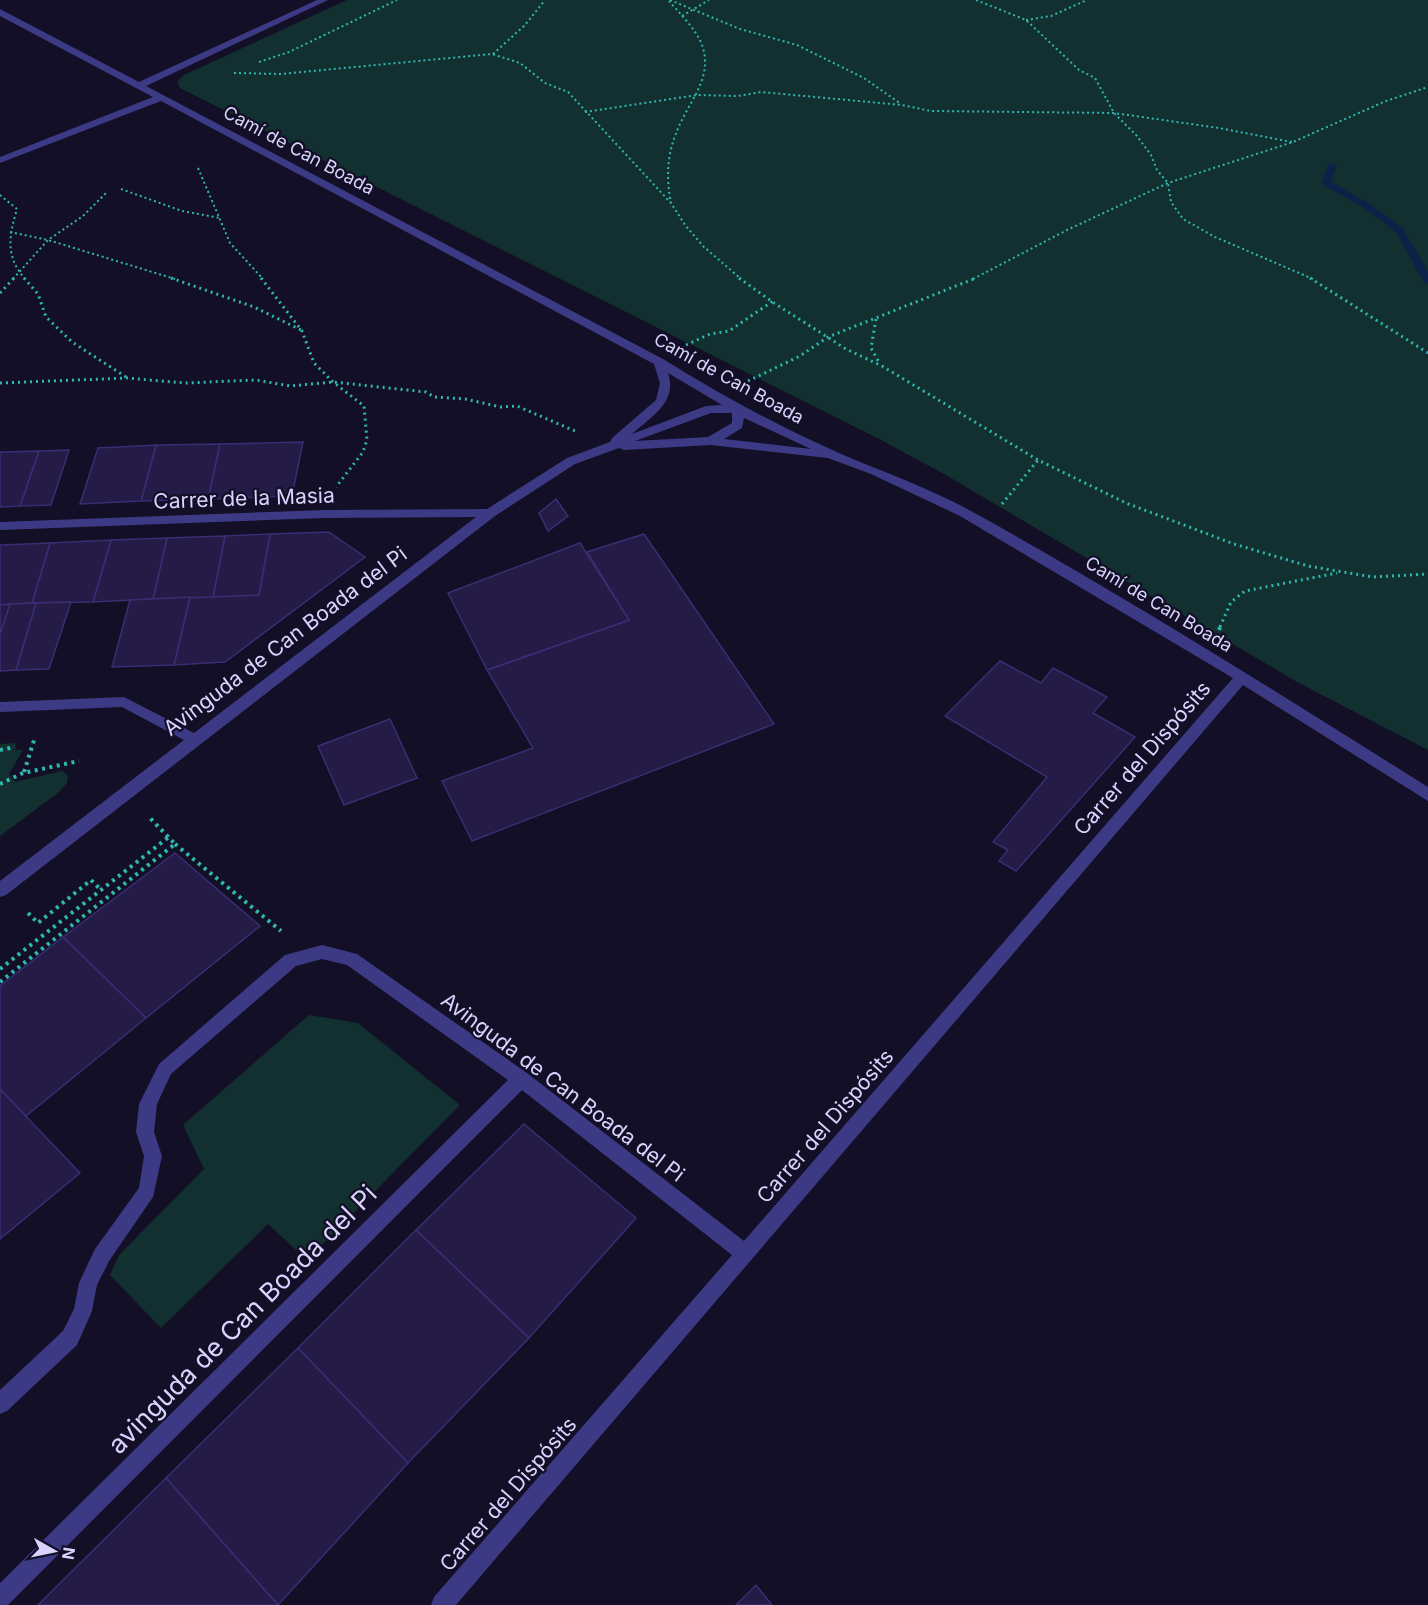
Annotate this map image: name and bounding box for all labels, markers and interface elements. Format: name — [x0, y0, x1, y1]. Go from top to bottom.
street label: Camí de Can Boada — [220, 101, 378, 199]
street label: Camí de Can Boada — [650, 328, 808, 428]
street label: Carrer de la Masia — [153, 482, 335, 514]
street label: Avinguda de Can Boada del Pi — [158, 541, 412, 741]
street label: Camí de Can Boada — [1082, 552, 1236, 656]
street label: Carrer del Dispósits — [1068, 676, 1216, 840]
street label: Avinguda de Can Boada del Pi — [436, 987, 690, 1187]
street label: Carrer del Dispósits — [751, 1044, 899, 1208]
street label: avinguda de Can Boada del Pi — [101, 1178, 383, 1460]
street label: Carrer del Dispósits — [434, 1412, 582, 1576]
north arrow — [24, 1521, 84, 1581]
text: N — [58, 1546, 80, 1561]

